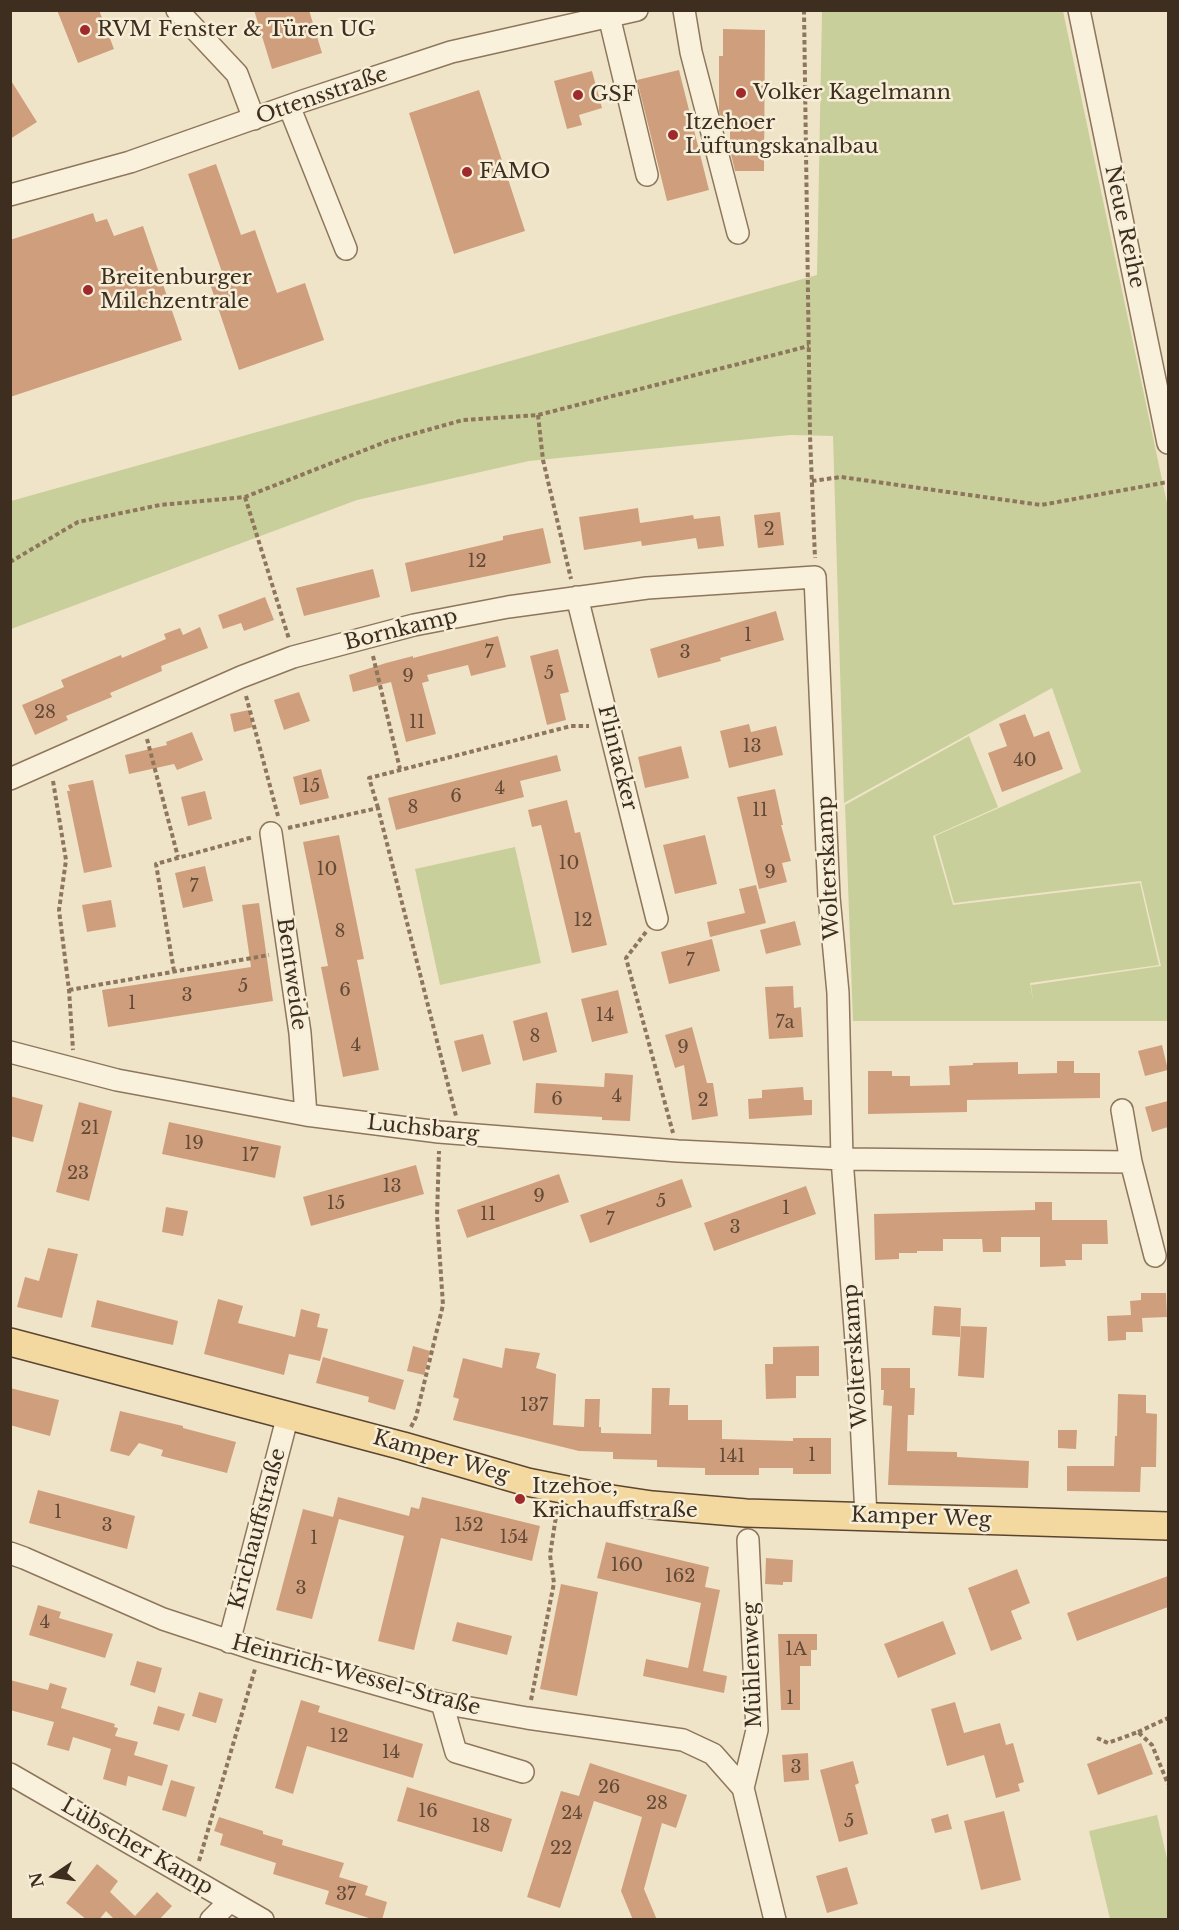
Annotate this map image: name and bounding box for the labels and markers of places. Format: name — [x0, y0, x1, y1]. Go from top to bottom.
place label: RVM Fenster & Türen UG — [97, 17, 376, 43]
marker: RVM Fenster & Türen UG — [78, 23, 92, 37]
place label: Volker Kagelmann — [753, 80, 951, 106]
place label: GSF — [590, 82, 636, 108]
marker: Volker Kagelmann — [734, 86, 748, 100]
marker: GSF — [571, 88, 585, 102]
place label: Itzehoer Lüftungskanalbau — [685, 110, 879, 160]
marker: Itzehoer Lüftungskanalbau — [666, 128, 680, 142]
place label: FAMO — [479, 159, 550, 185]
marker: FAMO — [460, 165, 474, 179]
place label: Breitenburger Milchzentrale — [100, 265, 252, 315]
marker: Breitenburger Milchzentrale — [81, 283, 95, 297]
place label: Itzehoe, Krichauffstraße — [532, 1474, 698, 1524]
marker: Itzehoe, Krichauffstraße — [513, 1492, 527, 1506]

